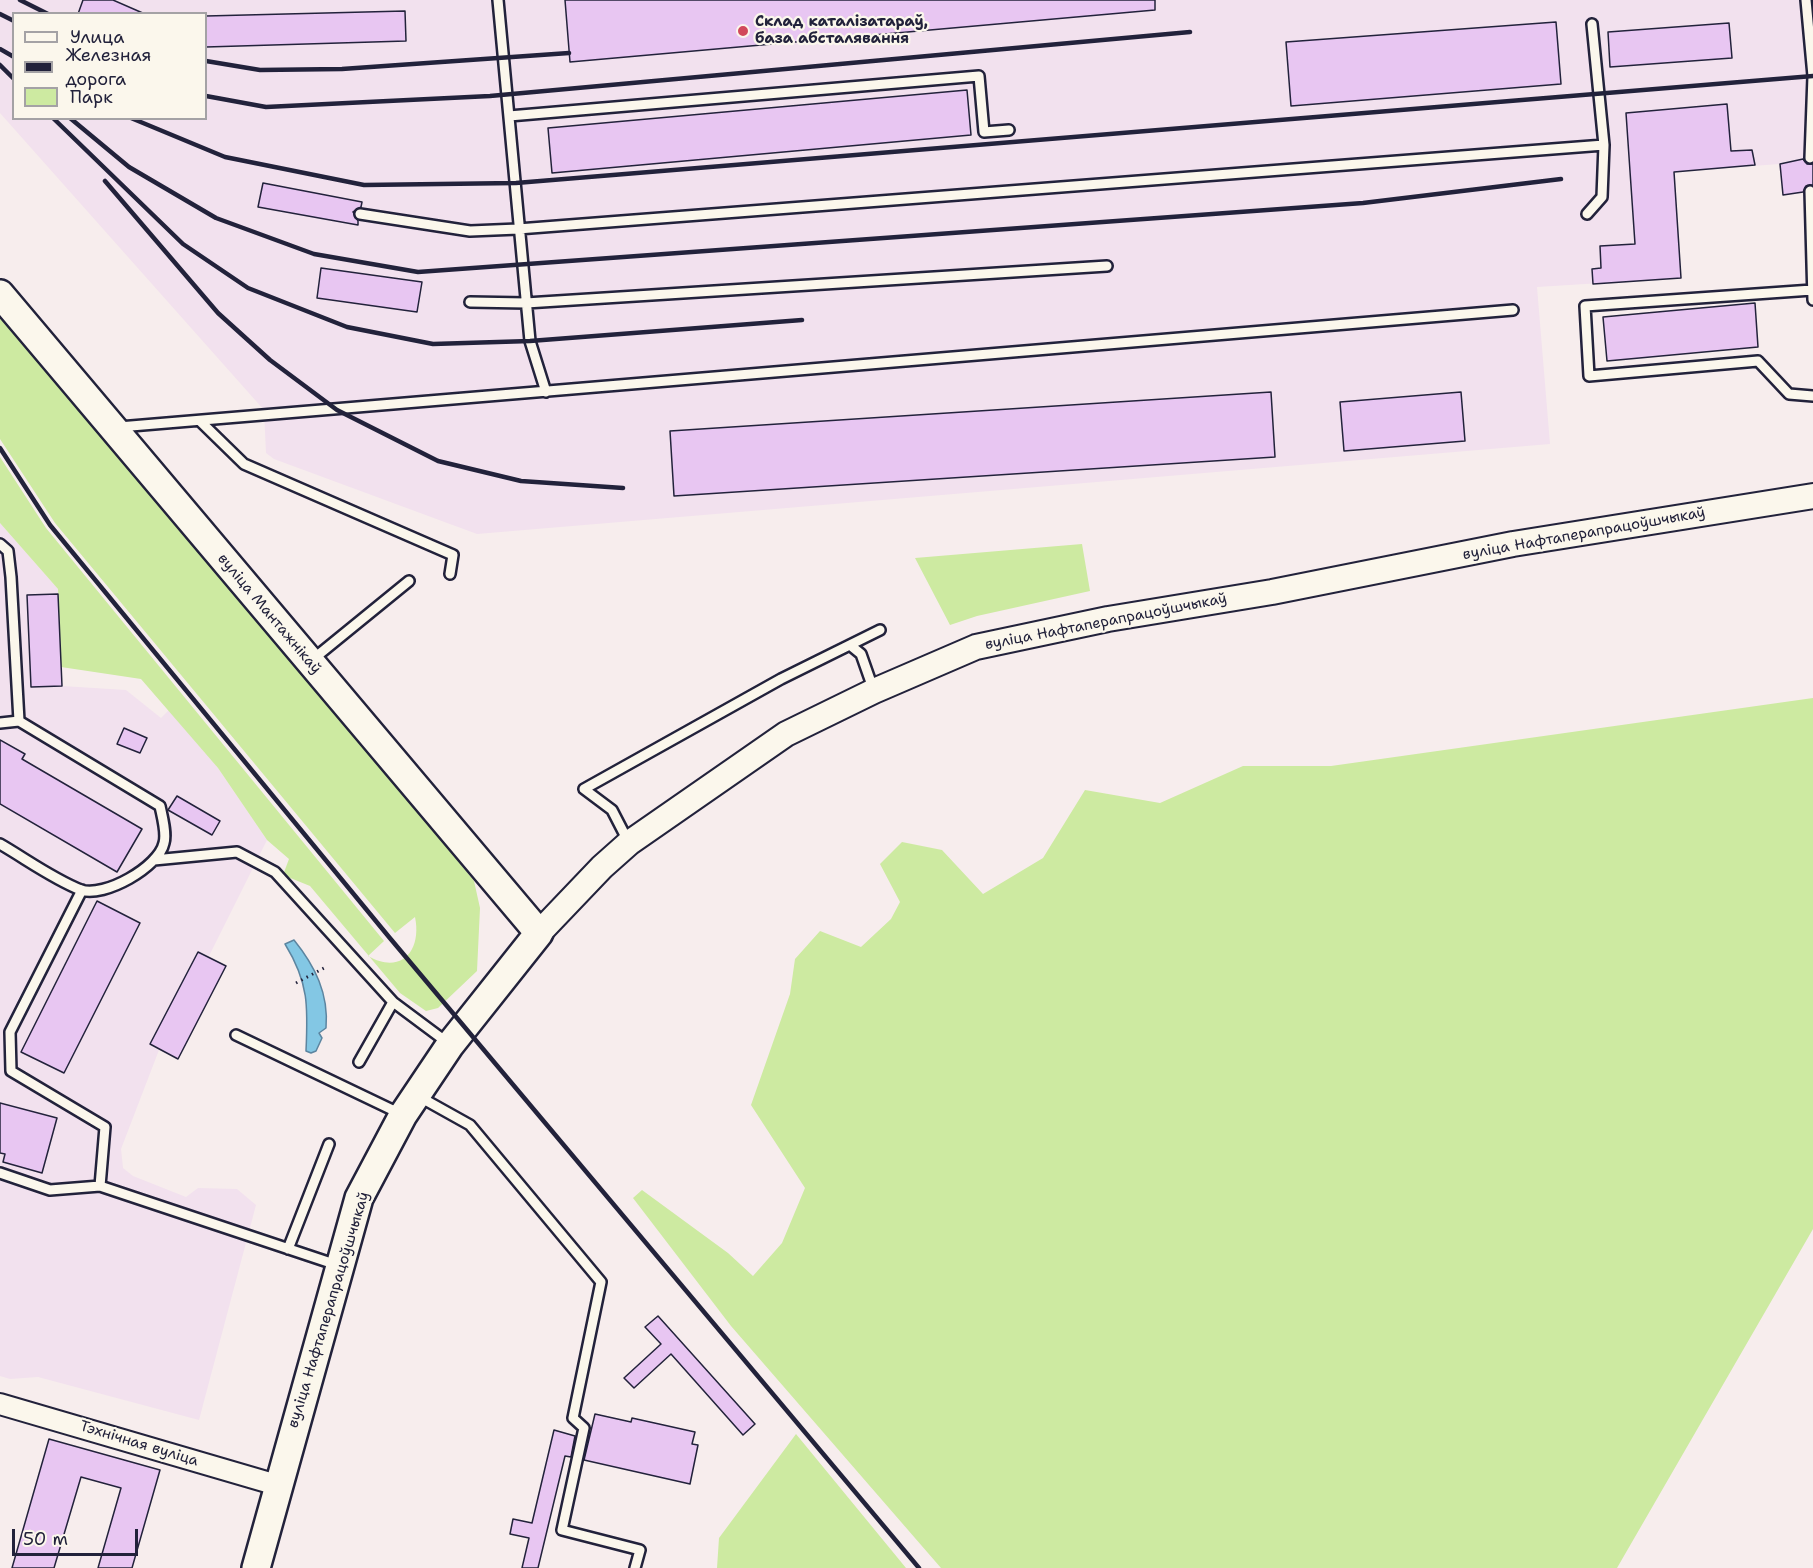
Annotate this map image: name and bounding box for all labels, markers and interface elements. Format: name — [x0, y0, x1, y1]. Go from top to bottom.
legend — [12, 12, 207, 120]
place label: Склад каталізатараў, база абсталявання — [755, 13, 928, 48]
marker: Склад каталізатараў, база абсталявання — [736, 24, 750, 38]
text: Улица — [70, 25, 124, 49]
text: Железная дорога — [65, 43, 151, 91]
text: Парк — [70, 85, 113, 109]
street label: вуліца Нафтаперапрацоўшчыкаў — [1461, 504, 1707, 564]
street label: вуліца Мантажнікаў — [213, 550, 325, 678]
street label: вуліца Нафтаперапрацоўшчыкаў — [983, 590, 1229, 654]
street label: вуліца Нафтаперапрацоўшчыкаў — [284, 1190, 374, 1430]
street label: Тэхнічная вуліца — [77, 1417, 201, 1471]
scale bar — [15, 1517, 141, 1555]
text: 50 m — [23, 1527, 68, 1551]

